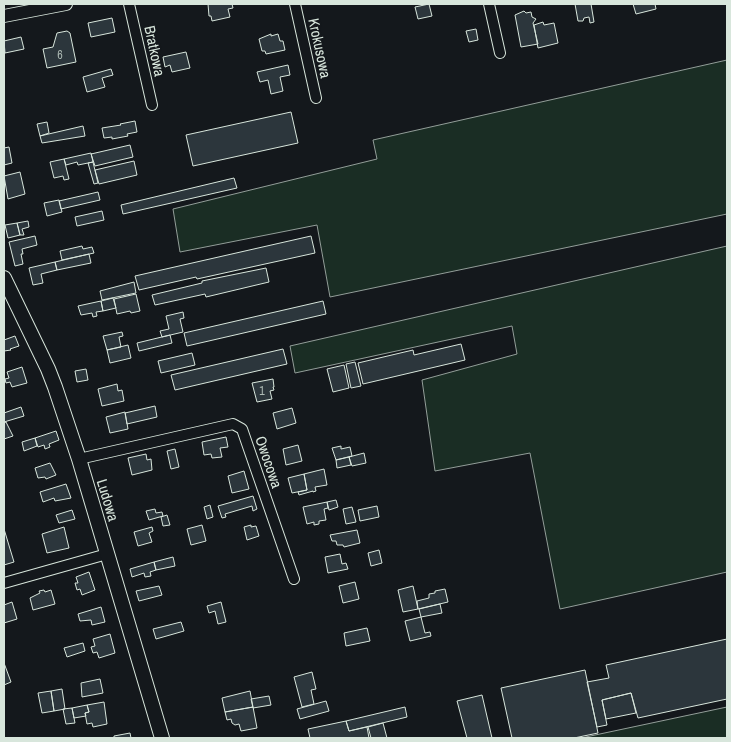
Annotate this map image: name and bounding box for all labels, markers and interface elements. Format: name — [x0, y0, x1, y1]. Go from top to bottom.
street label: Krokusowa — [303, 16, 337, 80]
street label: Bratkowa — [139, 24, 171, 78]
house number: 6 — [57, 47, 63, 63]
house number: 1 — [259, 383, 265, 399]
street label: Owocowa — [250, 433, 288, 491]
street label: Ludowa — [92, 476, 124, 524]

